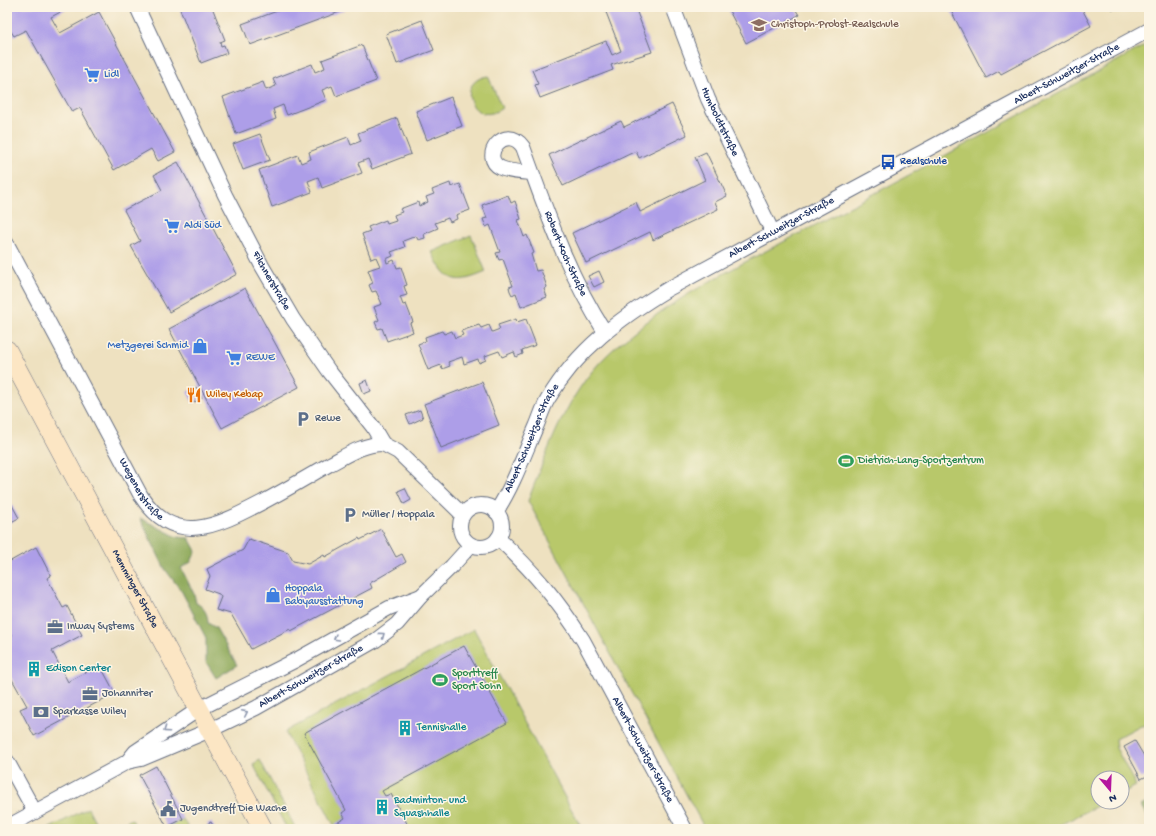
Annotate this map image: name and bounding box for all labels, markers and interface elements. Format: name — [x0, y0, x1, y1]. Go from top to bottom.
school or university icon: Christoph-Probst-Realschule — [750, 16, 768, 34]
place label: Christoph-Probst-Realschule — [771, 19, 899, 31]
street label: Albert-Schweitzer-Straße — [1012, 41, 1122, 108]
supermarket icon: Lidl — [83, 66, 101, 84]
place label: Lidl — [104, 69, 120, 81]
street label: Humboldtstraße — [698, 86, 741, 159]
bus stop icon: Realschule — [879, 153, 897, 171]
place label: Realschule — [900, 156, 947, 168]
street label: Albert-Schweitzer-Straße — [727, 194, 837, 261]
street label: Robert-Koch-Straße — [541, 210, 589, 299]
supermarket icon: Aldi Süd — [163, 217, 181, 235]
place label: Aldi Süd — [184, 220, 223, 232]
street label: Filchnerstraße — [249, 249, 293, 313]
shop icon: Metzgerei Schmid — [191, 337, 209, 355]
place label: Metzgerei Schmid — [107, 340, 190, 352]
supermarket icon: REWE — [225, 349, 243, 367]
place label: REWE — [246, 352, 276, 364]
street label: Albert-Schweitzer-Straße — [502, 381, 562, 495]
restaurant icon: Wiley Kebap — [185, 386, 203, 404]
place label: Wiley Kebap — [206, 389, 264, 401]
parking icon: Rewe — [294, 410, 312, 428]
place label: Rewe — [315, 413, 341, 425]
sports icon: Dietrich-Lang-Sportzentrum — [837, 452, 855, 470]
place label: Dietrich-Lang-Sportzentrum — [857, 455, 984, 467]
street label: Wegenerstraße — [116, 456, 166, 524]
parking icon: Müller / Hoppala — [341, 506, 359, 524]
place label: Müller / Hoppala — [362, 509, 435, 521]
street label: Memminger Straße — [109, 548, 161, 630]
place label: Hoppala Babyausstattung — [284, 583, 364, 608]
shop icon: Hoppala Babyausstattung — [264, 586, 282, 604]
office icon: Inway Systems — [46, 618, 64, 636]
place label: Inway Systems — [67, 621, 135, 633]
one-way arrow — [333, 633, 340, 640]
one-way arrow — [378, 633, 385, 640]
street label: Albert-Schweitzer-Straße — [257, 642, 366, 711]
building icon: Edison Center — [25, 660, 43, 678]
place label: Edison Center — [46, 663, 111, 675]
place label: Sporttreff Sport Sohn — [452, 667, 502, 693]
sports icon: Sporttreff Sport Sohn — [431, 671, 449, 689]
office icon: Johanniter — [81, 685, 99, 703]
place label: Johanniter — [102, 688, 154, 700]
street label: Albert-Schweitzer-Straße — [609, 695, 676, 805]
bank icon: Sparkasse Wiley — [32, 703, 50, 721]
place label: Sparkasse Wiley — [53, 706, 127, 718]
one-way arrow — [241, 710, 248, 718]
building icon: Tennishalle — [396, 719, 414, 737]
place label: Tennishalle — [416, 722, 467, 734]
one-way arrow — [163, 725, 170, 733]
north arrow — [1090, 770, 1130, 810]
text: N — [1107, 791, 1118, 804]
place label: Badminton- und Squashhalle — [393, 795, 467, 820]
building icon: Badminton- und Squashhalle — [373, 798, 391, 816]
public building icon: Jugendtreff Die Wache — [159, 800, 177, 818]
place label: Jugendtreff Die Wache — [180, 802, 287, 815]

